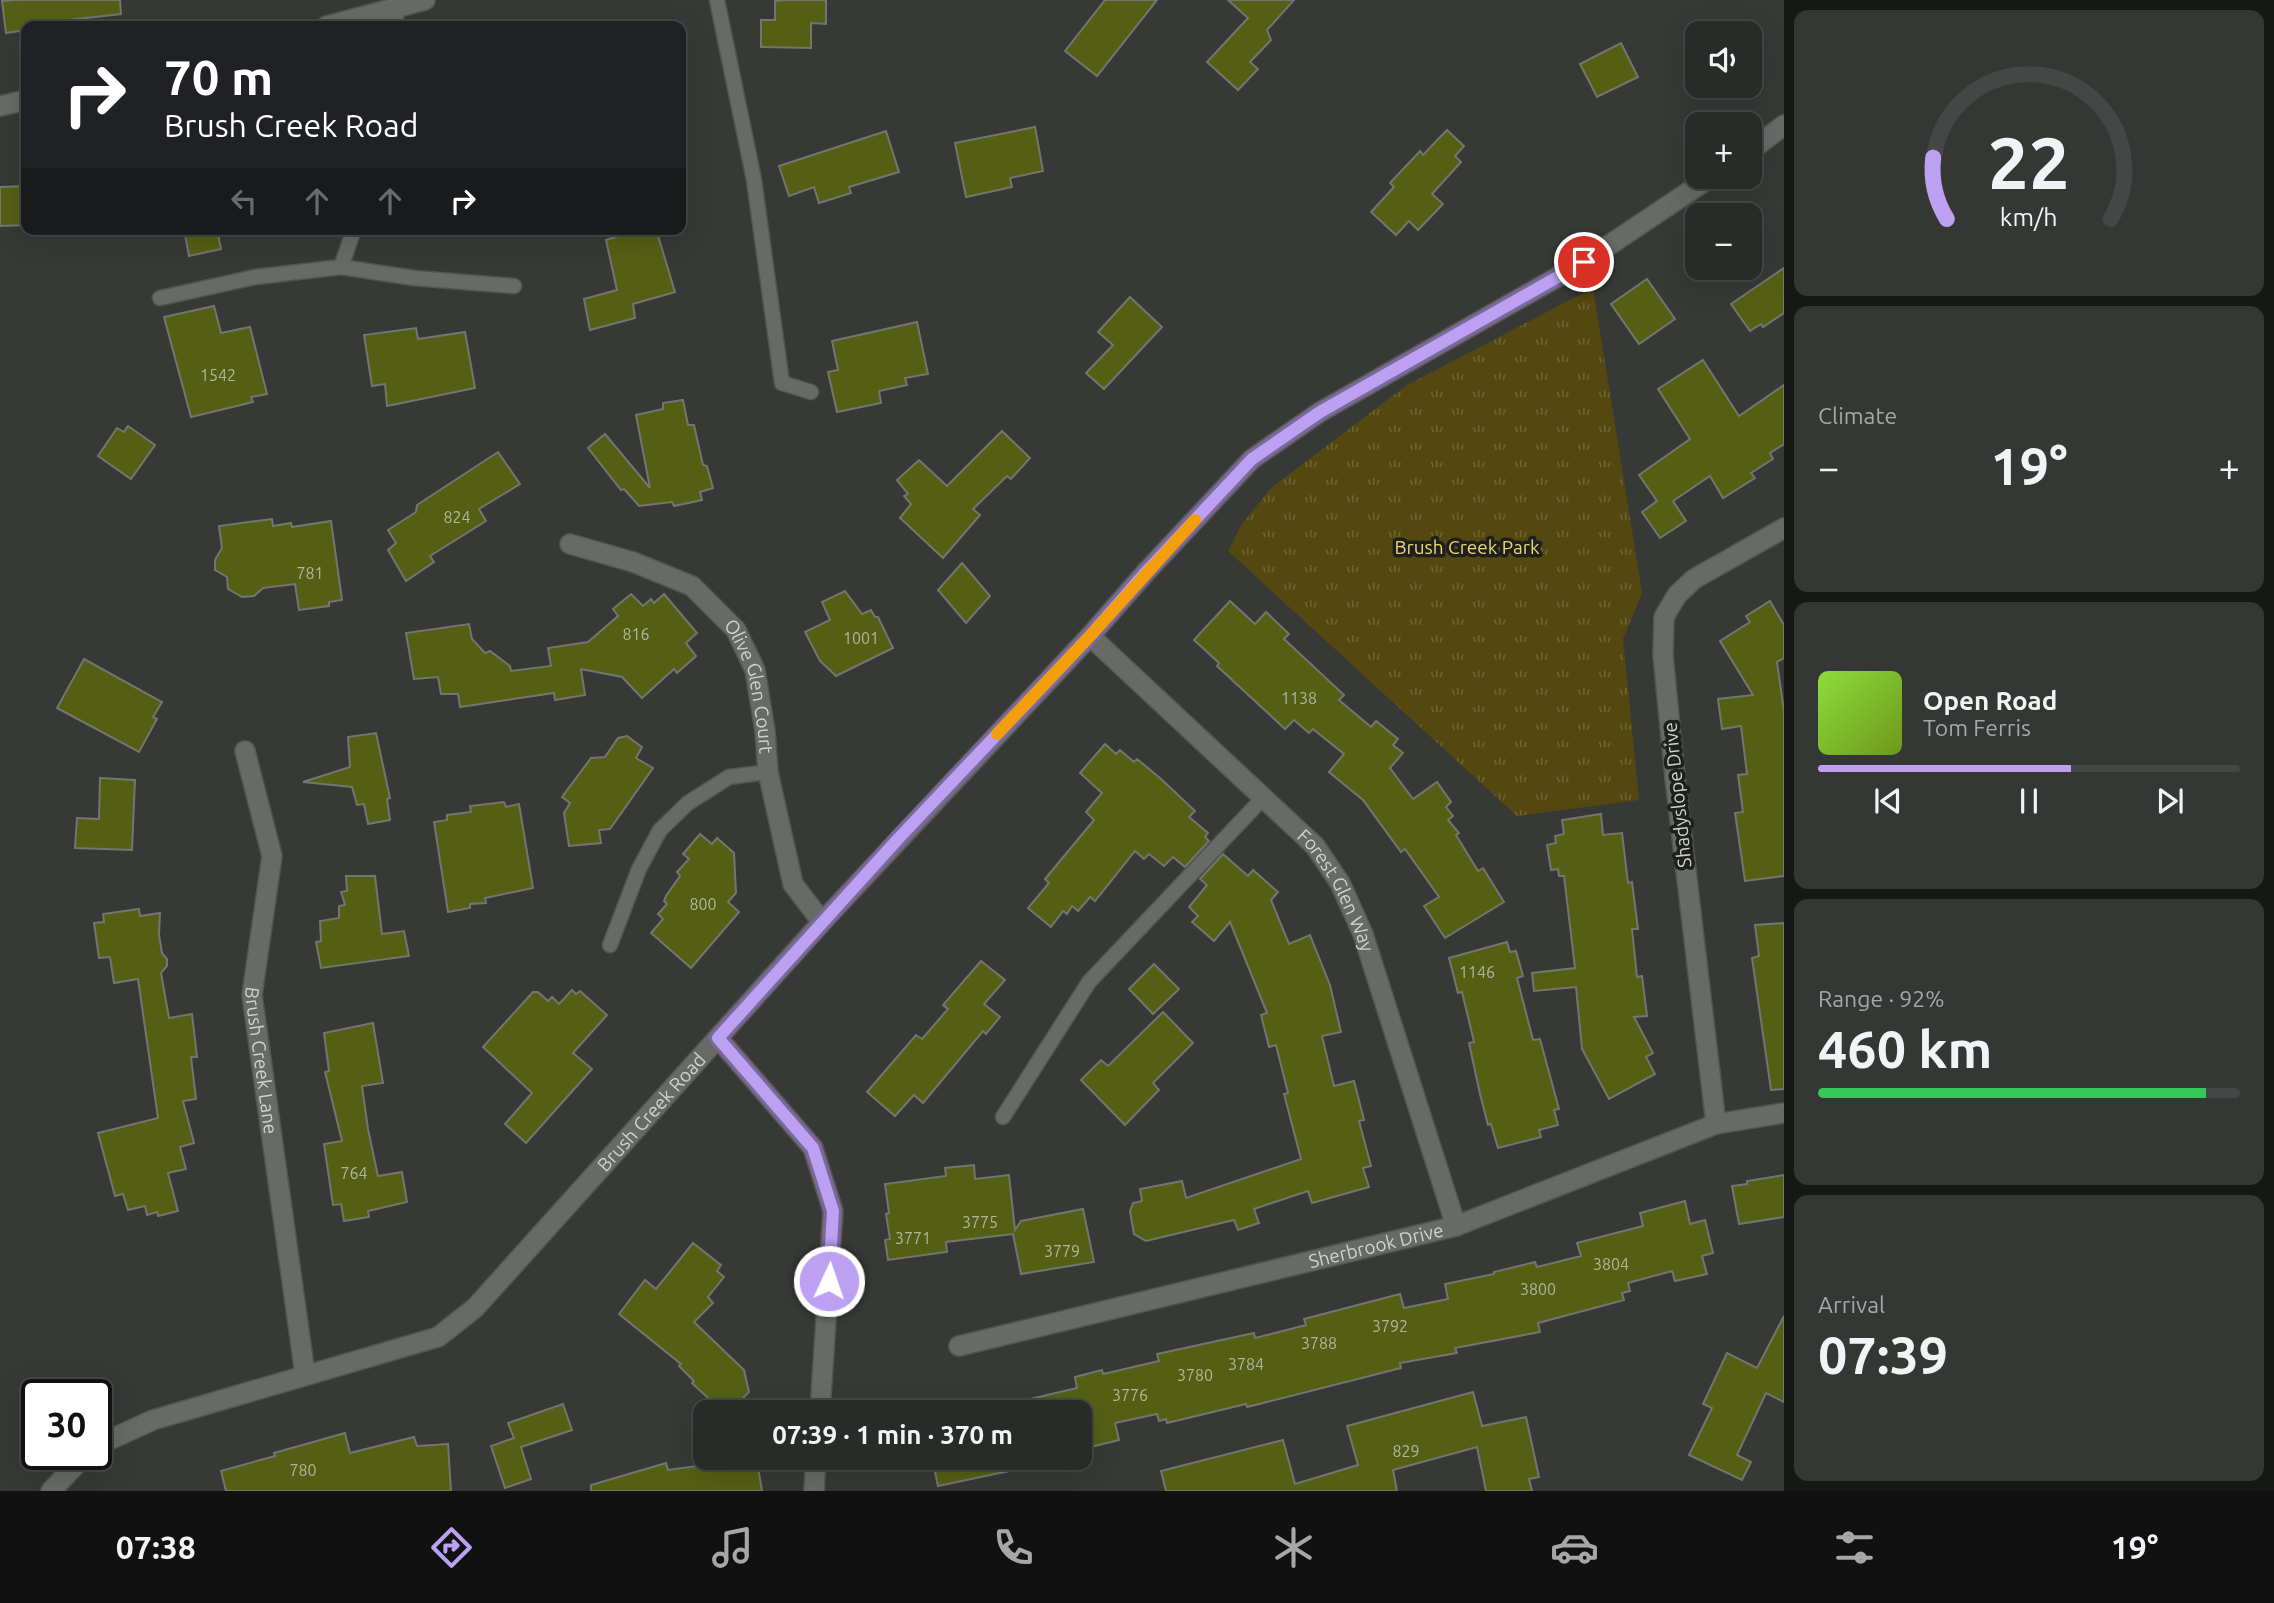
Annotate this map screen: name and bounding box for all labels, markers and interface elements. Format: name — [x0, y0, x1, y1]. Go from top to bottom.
map controls — [1685, 21, 1762, 280]
button: sound — [1685, 21, 1762, 98]
icon: right — [49, 49, 140, 140]
text: 70 m — [164, 49, 273, 104]
text: Brush Creek Road — [164, 107, 419, 143]
button: + — [1685, 112, 1762, 189]
text: 22 — [1988, 121, 2070, 203]
icon: left — [225, 182, 263, 220]
icon: ahead — [298, 182, 336, 220]
icon: ahead — [371, 182, 409, 220]
icon: right — [444, 182, 482, 220]
button: − — [1685, 203, 1762, 280]
text: km/h — [2000, 203, 2058, 231]
pin — [1554, 232, 1614, 292]
icon: arrive — [1565, 243, 1603, 281]
house number: 1542 — [200, 366, 236, 384]
text: Climate — [1818, 403, 1897, 428]
text: 19° — [1990, 437, 2068, 495]
text: − — [1818, 446, 1839, 488]
text: + — [2219, 446, 2240, 488]
house number: 824 — [443, 508, 471, 526]
park label: Brush Creek Park — [1394, 536, 1540, 558]
house number: 781 — [296, 564, 324, 582]
street label: Olive Glen Court — [720, 614, 778, 755]
house number: 816 — [622, 625, 650, 643]
house number: 1001 — [843, 629, 879, 647]
text: Open Road — [1923, 686, 2057, 715]
house number: 1138 — [1281, 689, 1317, 707]
text: Tom Ferris — [1923, 715, 2031, 740]
street label: Shadyslope Drive — [1658, 721, 1696, 869]
icon: previous — [1869, 782, 1907, 820]
icon: pause — [2010, 782, 2048, 820]
icon: next — [2151, 782, 2189, 820]
street label: Forest Glen Way — [1293, 824, 1379, 954]
house number: 800 — [689, 895, 717, 913]
house number: 1146 — [1459, 963, 1495, 981]
street label: Brush Creek Lane — [241, 986, 282, 1135]
text: Range · 92% — [1818, 986, 1945, 1011]
text: 460 km — [1818, 1020, 1992, 1078]
street label: Brush Creek Road — [592, 1048, 710, 1176]
house number: 764 — [340, 1164, 368, 1182]
house number: 3775 — [962, 1213, 998, 1231]
street label: Sherbrook Drive — [1306, 1218, 1446, 1272]
house number: 3771 — [895, 1229, 931, 1247]
house number: 3779 — [1044, 1242, 1080, 1260]
position arrow — [792, 1244, 866, 1318]
house number: 3804 — [1593, 1255, 1629, 1273]
house number: 3800 — [1520, 1280, 1556, 1298]
text: Arrival — [1818, 1292, 1885, 1317]
house number: 3792 — [1372, 1317, 1408, 1335]
text: 07:39 — [1818, 1326, 1948, 1384]
house number: 3788 — [1301, 1334, 1337, 1352]
house number: 3784 — [1228, 1355, 1264, 1373]
house number: 3780 — [1177, 1366, 1213, 1384]
speed limit sign: 30 — [21, 1379, 112, 1470]
house number: 3776 — [1112, 1386, 1148, 1404]
text: 07:39 · 1 min · 370 m — [772, 1420, 1013, 1449]
house number: 829 — [1392, 1442, 1420, 1460]
house number: 780 — [289, 1461, 317, 1479]
icon: directions — [427, 1523, 476, 1572]
icon: music — [708, 1523, 757, 1572]
icon: phone — [989, 1523, 1038, 1572]
icon: climate — [1269, 1523, 1318, 1572]
icon: car — [1550, 1523, 1599, 1572]
icon: filters — [1830, 1523, 1879, 1572]
text: 07:38 — [116, 1529, 196, 1565]
text: 19° — [2111, 1529, 2158, 1565]

